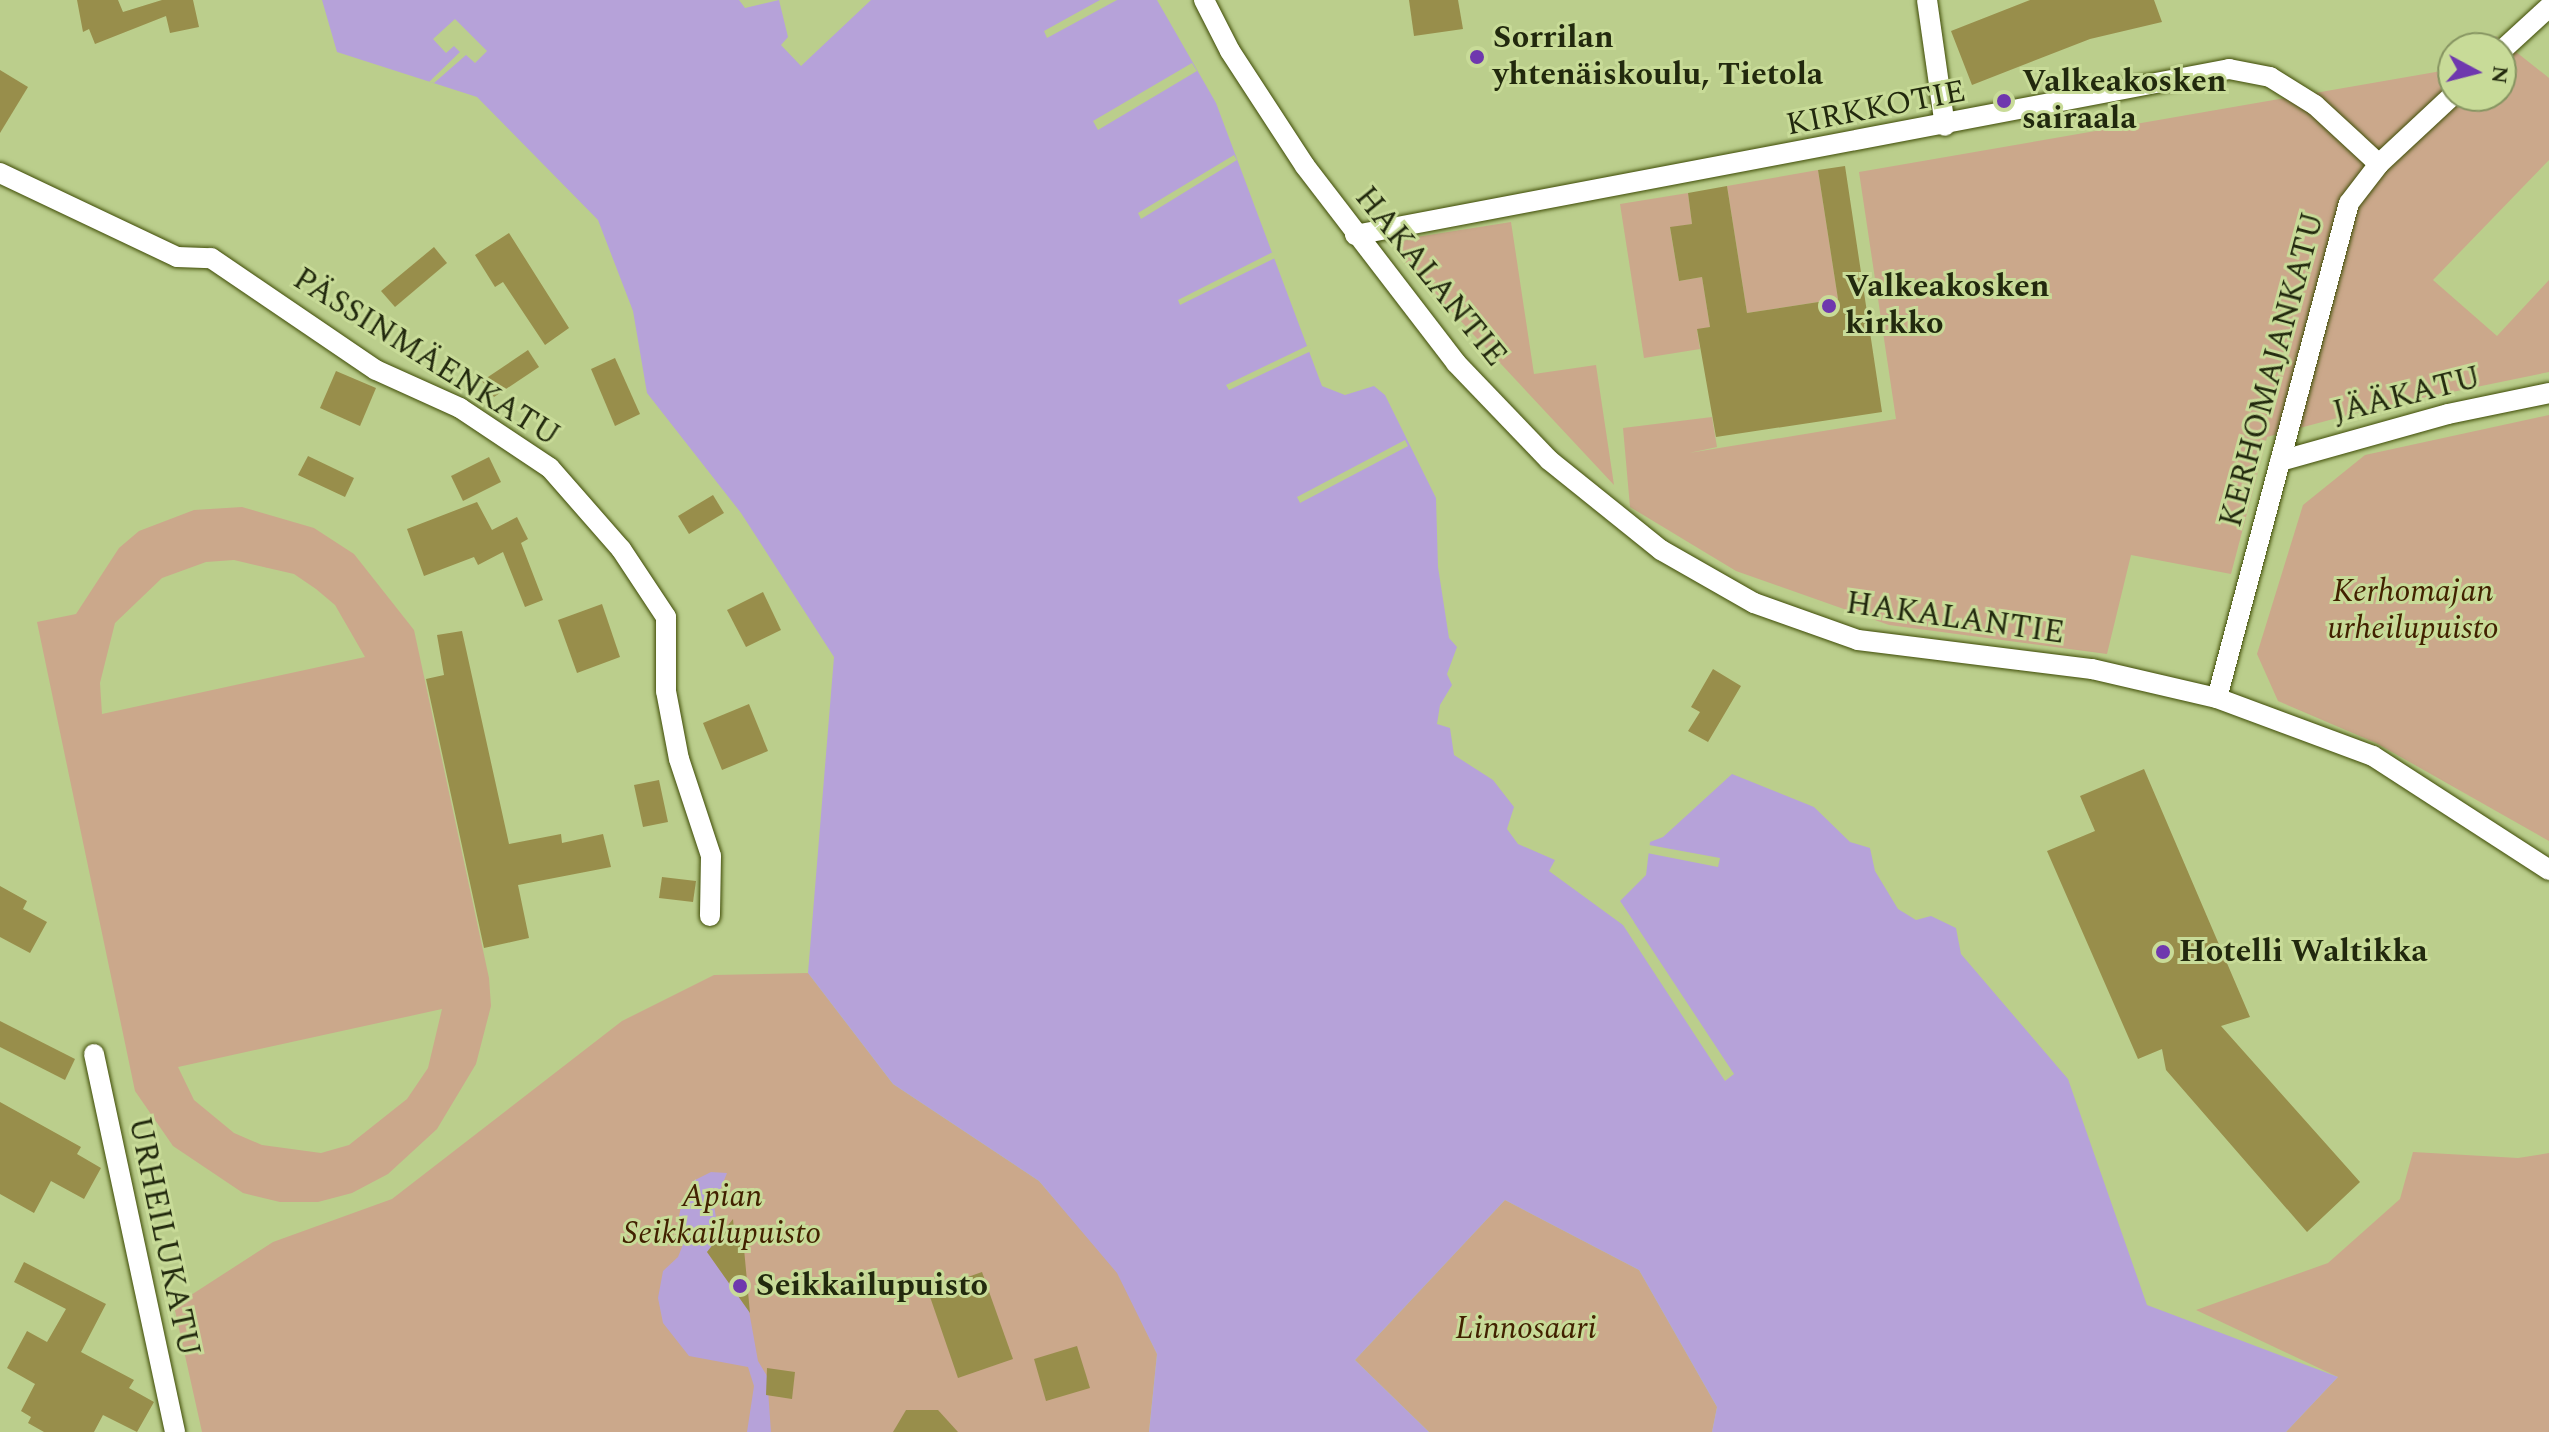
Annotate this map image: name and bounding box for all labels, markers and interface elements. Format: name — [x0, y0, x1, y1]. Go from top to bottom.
place label: Sorrilan yhtenäiskoulu, Tietola — [1493, 20, 1823, 95]
north arrow — [2437, 32, 2517, 112]
marker: Sorrilan yhtenäiskoulu, Tietola — [1468, 48, 1486, 66]
place label: Valkeakosken sairaala — [2022, 64, 2227, 139]
text: N — [2482, 64, 2517, 86]
street label: KIRKKOTIE — [1783, 73, 1969, 145]
marker: Valkeakosken sairaala — [1993, 90, 2015, 112]
street label: HAKALANTIE — [1346, 179, 1514, 375]
street label: KERHOMAJANKATU — [2212, 208, 2334, 532]
street label: PÄSSINMÄENKATU — [286, 260, 566, 456]
place label: Valkeakosken kirkko — [1845, 269, 2050, 344]
marker: Valkeakosken kirkko — [1820, 297, 1838, 315]
street label: JÄÄKATU — [2329, 359, 2485, 433]
park label: Kerhomajan urheilupuisto — [2327, 574, 2499, 649]
street label: HAKALANTIE — [1843, 585, 2067, 653]
place label: Hotelli Waltikka — [2179, 933, 2428, 971]
marker: Hotelli Waltikka — [2154, 943, 2172, 961]
street label: URHEILUKATU — [119, 1114, 207, 1360]
park label: Apian Seikkailupuisto — [623, 1179, 821, 1254]
place label: Seikkailupuisto — [756, 1267, 988, 1305]
marker: Seikkailupuisto — [731, 1277, 749, 1295]
park label: Linnosaari — [1455, 1310, 1597, 1348]

